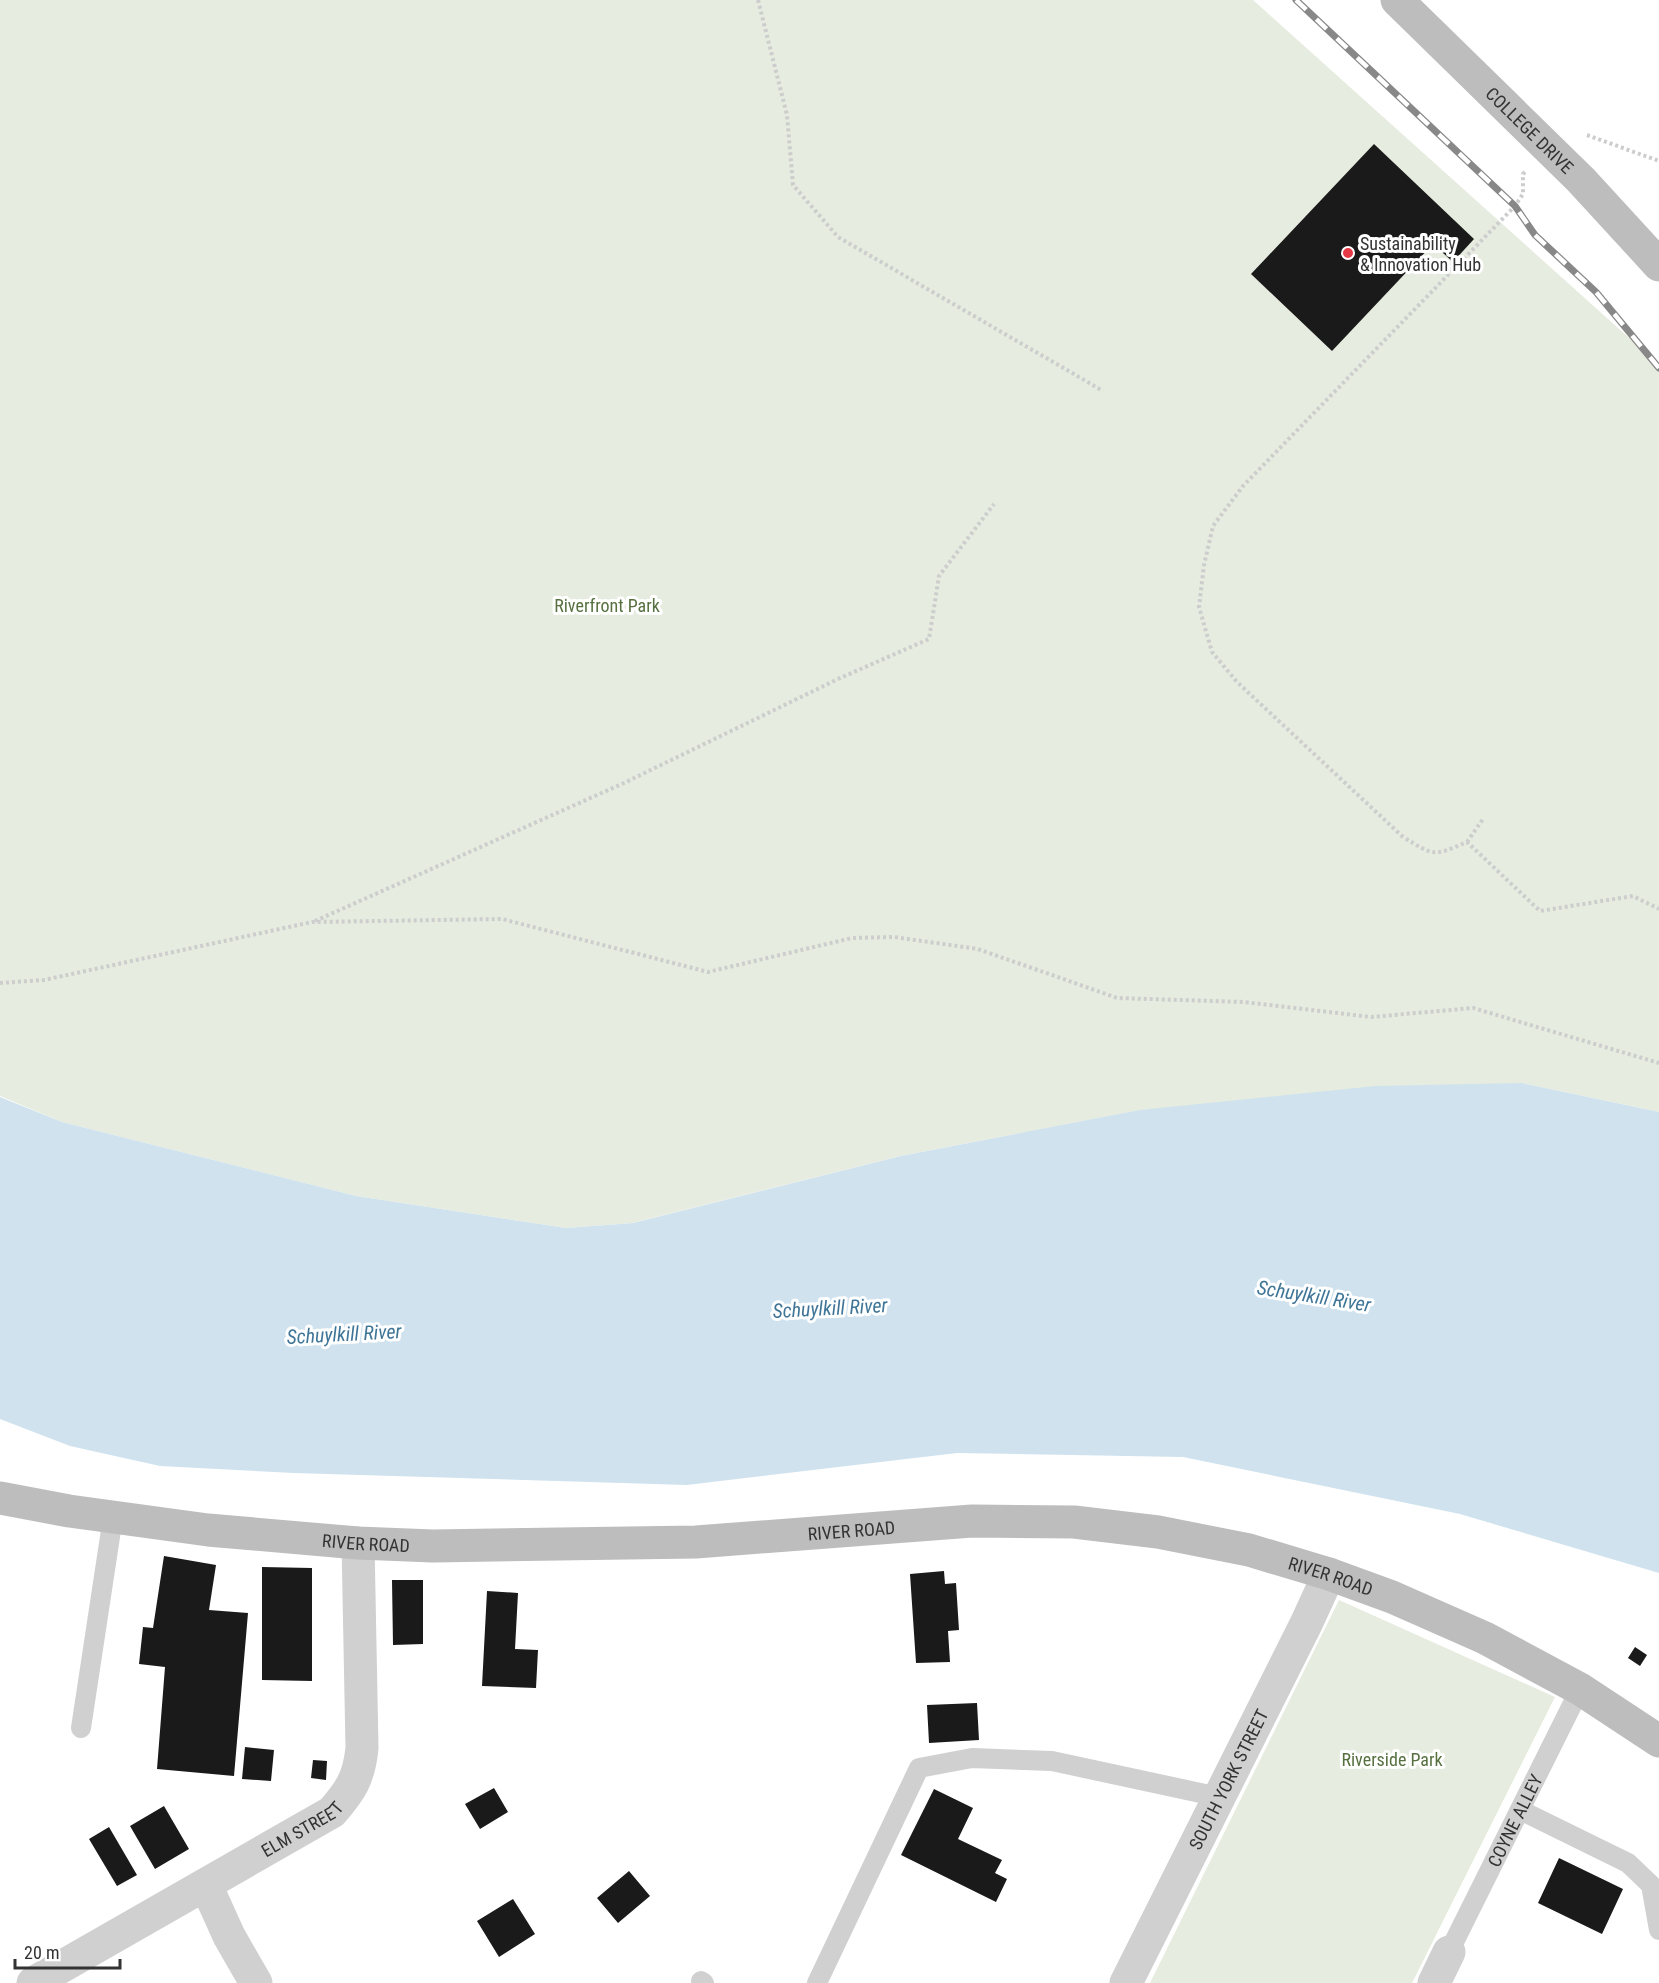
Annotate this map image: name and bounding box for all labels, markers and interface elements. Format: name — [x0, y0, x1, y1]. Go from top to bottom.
street label: COLLEGE DRIVE — [1482, 83, 1578, 178]
place label: Sustainability & Innovation Hub — [1360, 233, 1481, 275]
marker: Sustainability & Innovation Hub — [1341, 246, 1355, 260]
park label: Riverfront Park — [554, 595, 660, 616]
water label: Schuylkill River — [1255, 1275, 1374, 1317]
water label: Schuylkill River — [772, 1293, 889, 1323]
water label: Schuylkill River — [286, 1319, 403, 1349]
street label: RIVER ROAD — [807, 1516, 896, 1544]
street label: RIVER ROAD — [321, 1529, 410, 1556]
street label: RIVER ROAD — [1286, 1552, 1376, 1600]
street label: SOUTH YORK STREET — [1184, 1706, 1272, 1853]
park label: Riverside Park — [1341, 1749, 1443, 1770]
street label: COYNE ALLEY — [1483, 1770, 1547, 1870]
street label: ELM STREET — [257, 1797, 347, 1861]
scale bar — [15, 1932, 120, 1970]
text: 20 m — [24, 1942, 59, 1963]

